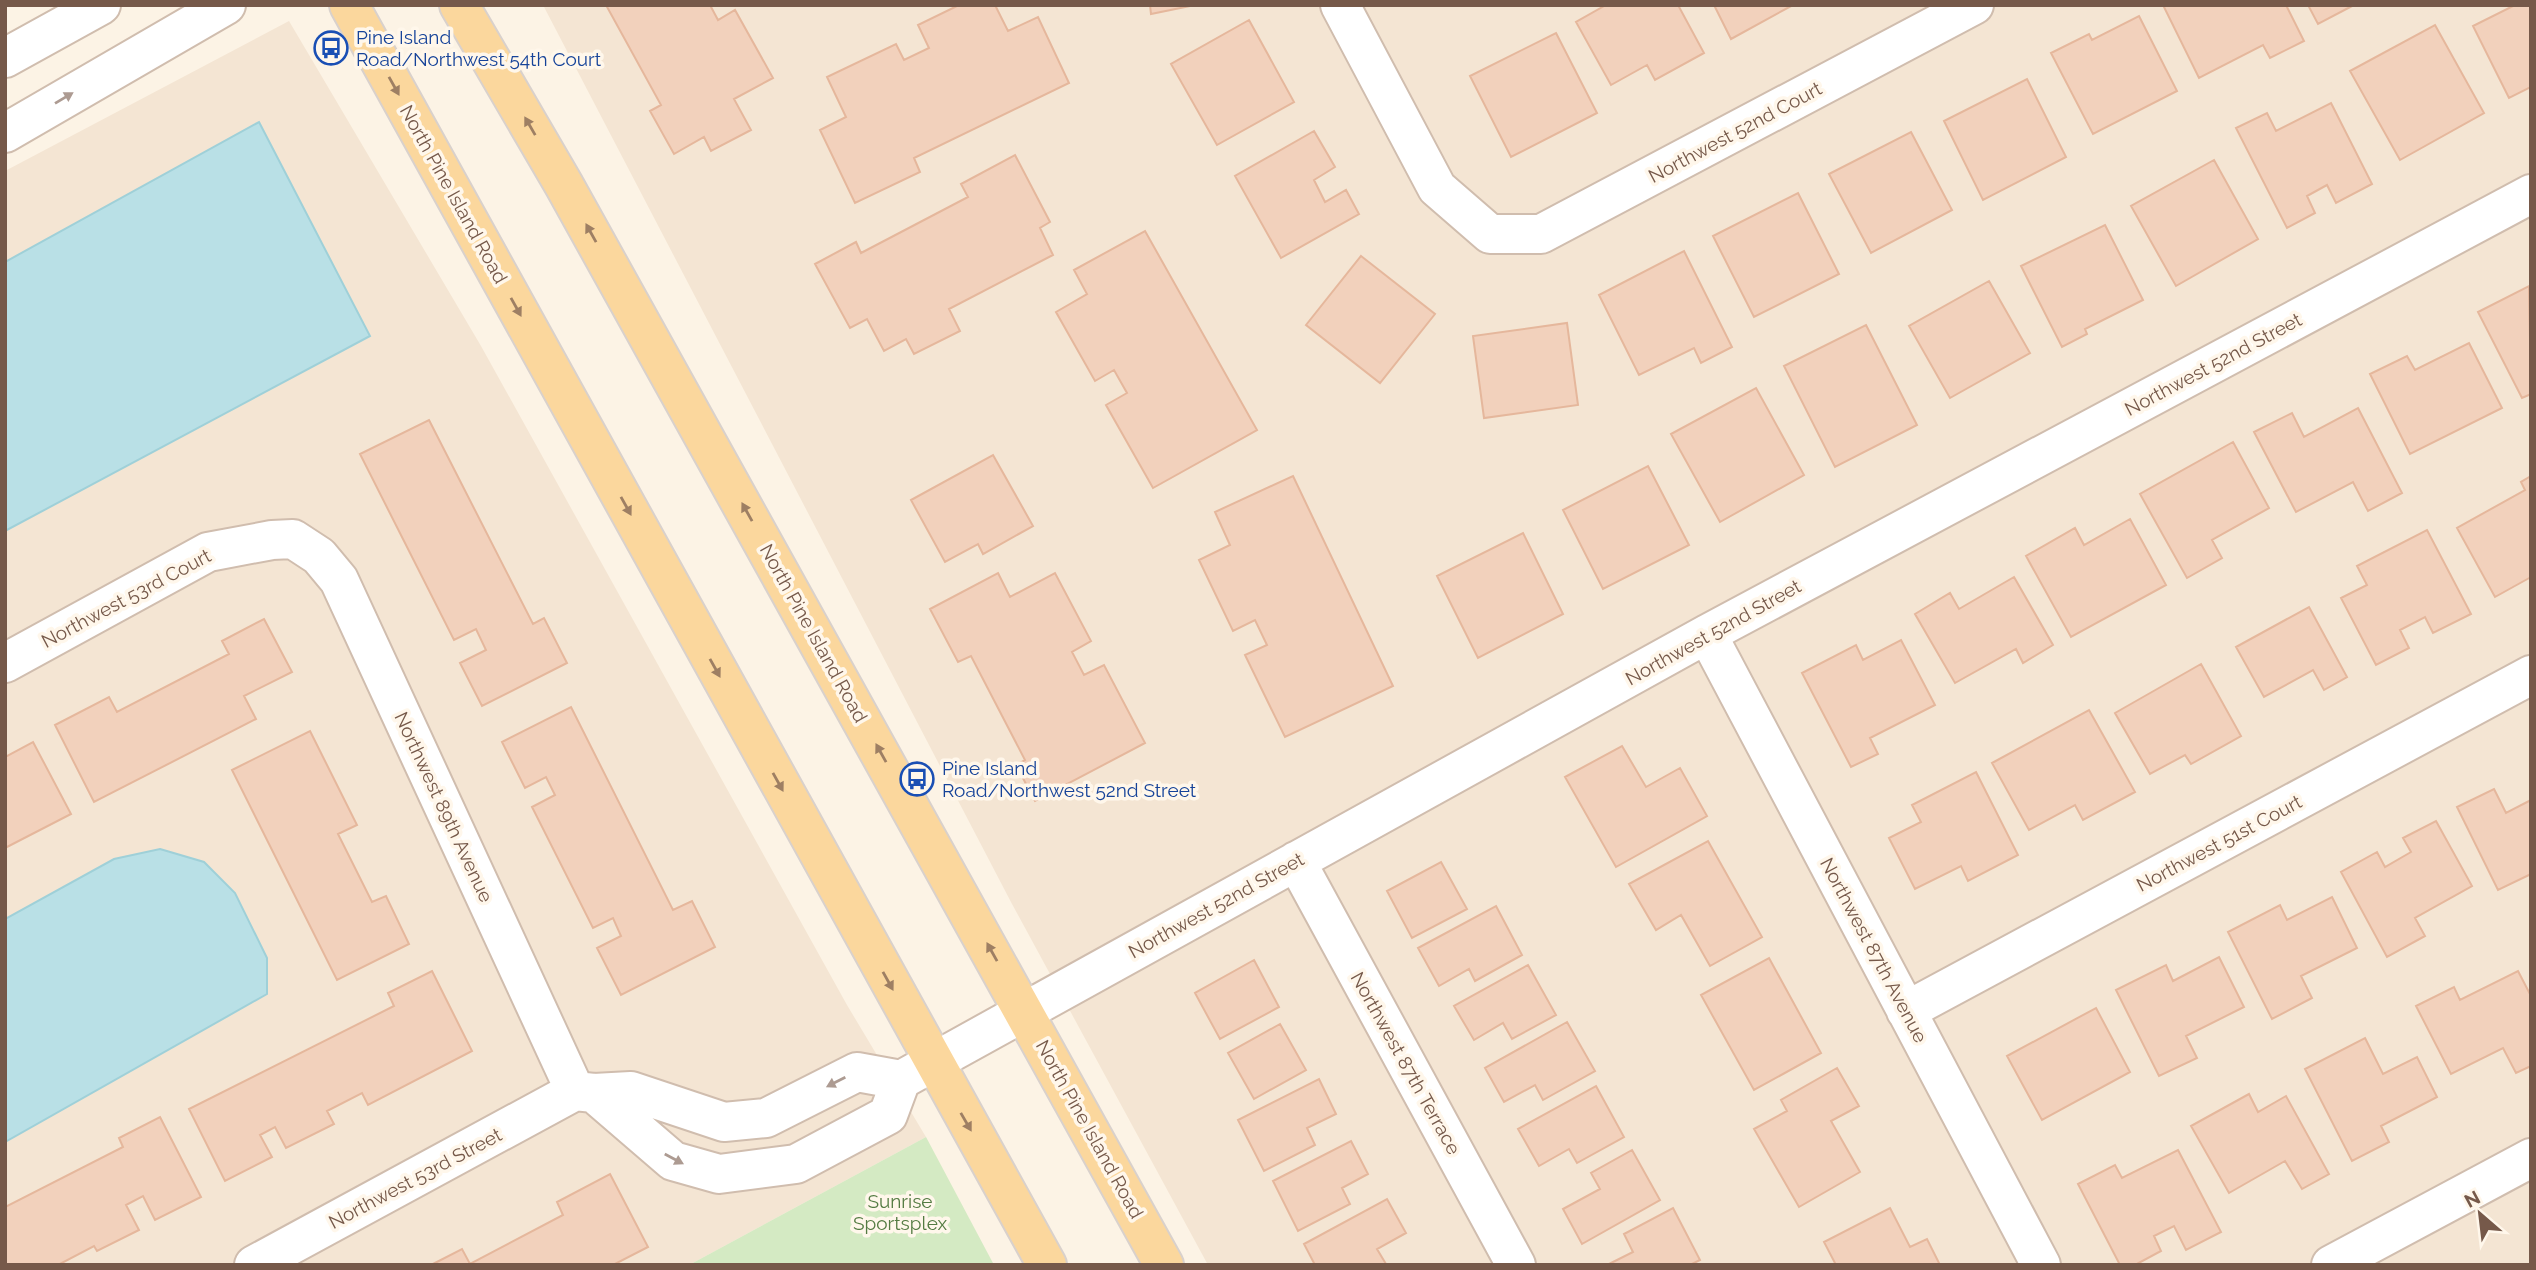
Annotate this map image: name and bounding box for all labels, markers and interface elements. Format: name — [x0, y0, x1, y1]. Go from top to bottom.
place label: Pine Island Road/Northwest 54th Court — [356, 26, 602, 70]
bus stop icon: Pine Island Road/Northwest 54th Court — [312, 29, 350, 67]
one-way arrow — [388, 77, 400, 96]
street label: Northwest 52nd Court — [1645, 77, 1826, 187]
one-way arrow — [54, 92, 73, 105]
street label: North Pine Island Road — [396, 101, 512, 287]
one-way arrow — [524, 116, 536, 136]
one-way arrow — [585, 224, 597, 243]
one-way arrow — [510, 297, 522, 317]
street label: Northwest 52nd Street — [2121, 308, 2306, 420]
one-way arrow — [620, 497, 632, 516]
one-way arrow — [741, 502, 753, 522]
street label: North Pine Island Road — [756, 540, 872, 726]
street label: Northwest 53rd Court — [38, 544, 215, 652]
street label: Northwest 52nd Street — [1622, 574, 1805, 689]
one-way arrow — [709, 658, 721, 678]
street label: Northwest 89th Avenue — [390, 708, 498, 906]
one-way arrow — [875, 744, 887, 763]
place label: Pine Island Road/Northwest 52nd Street — [942, 757, 1197, 801]
bus stop icon: Pine Island Road/Northwest 52nd Street — [898, 760, 936, 798]
one-way arrow — [772, 772, 784, 792]
street label: Northwest 51st Court — [2133, 790, 2306, 896]
street label: Northwest 52nd Street — [1125, 847, 1308, 962]
street label: Northwest 87th Avenue — [1816, 854, 1932, 1046]
one-way arrow — [986, 942, 998, 962]
street label: Northwest 87th Terrace — [1347, 968, 1465, 1158]
one-way arrow — [882, 971, 894, 991]
street label: North Pine Island Road — [1032, 1036, 1148, 1222]
one-way arrow — [826, 1077, 846, 1088]
one-way arrow — [960, 1112, 972, 1131]
street label: Northwest 53rd Street — [325, 1123, 506, 1233]
one-way arrow — [664, 1153, 684, 1165]
north arrow — [2445, 1179, 2515, 1249]
text: N — [2460, 1186, 2484, 1212]
park label: Sunrise Sportsplex — [853, 1190, 947, 1234]

